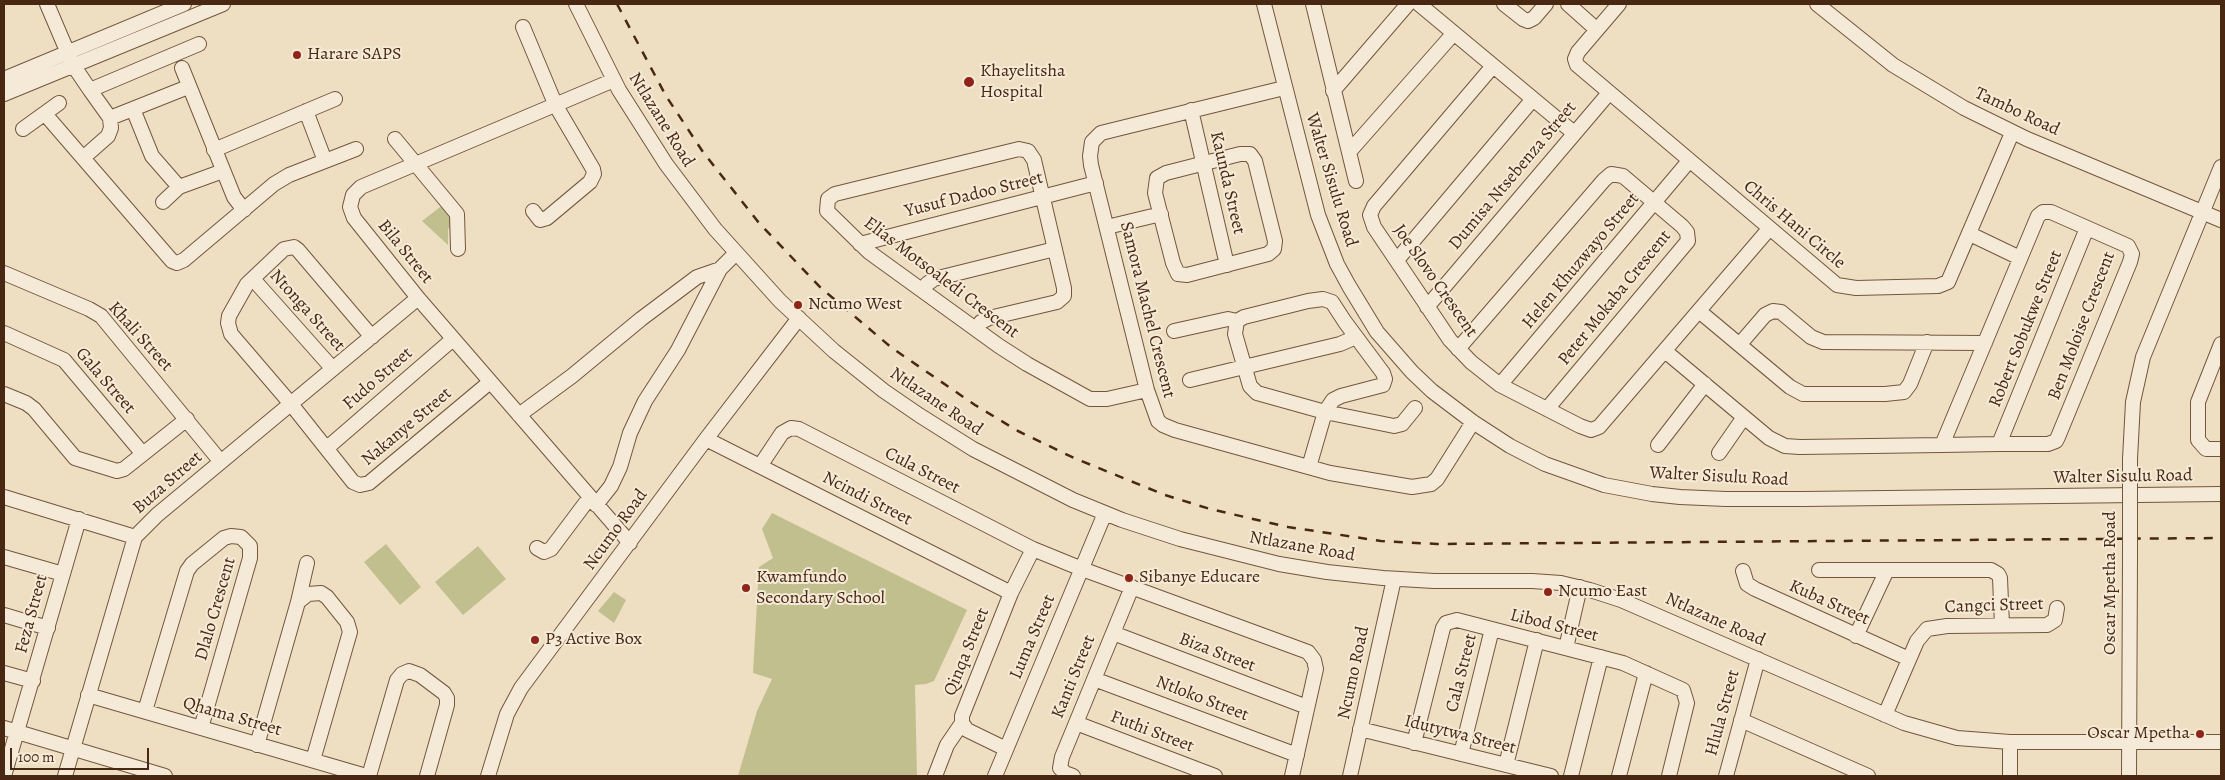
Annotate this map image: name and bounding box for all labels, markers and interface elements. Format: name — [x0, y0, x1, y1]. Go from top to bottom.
place label: Harare SAPS — [307, 44, 402, 66]
marker: Harare SAPS — [291, 49, 303, 61]
place label: Khayelitsha Hospital — [980, 61, 1065, 104]
street label: Ntlazane Road — [623, 69, 699, 171]
marker: Khayelitsha Hospital — [962, 75, 976, 89]
street label: Tambo Road — [1971, 83, 2063, 141]
street label: Dumisa Ntsebenza Street — [1445, 97, 1581, 255]
street label: Walter Sisulu Road — [1300, 110, 1362, 250]
street label: Kaunda Street — [1205, 129, 1249, 237]
street label: Yusuf Dadoo Street — [903, 167, 1045, 223]
street label: Chris Hani Circle — [1739, 176, 1849, 274]
street label: Helen Khuzwayo Street — [1518, 189, 1644, 333]
street label: Elias Motsoaledi Crescent — [859, 213, 1023, 343]
street label: Bila Street — [373, 216, 437, 288]
street label: Samora Machel Crescent — [1115, 220, 1179, 400]
street label: Joe Slovo Crescent — [1388, 221, 1482, 341]
street label: Peter Mokaba Crescent — [1554, 226, 1676, 370]
street label: Robert Sobukwe Street — [1985, 247, 2067, 411]
street label: Ben Moloise Crescent — [2044, 249, 2120, 403]
street label: Ntonga Street — [265, 266, 349, 356]
place label: Ncumo West — [808, 294, 902, 316]
street label: Khali Street — [103, 298, 177, 376]
marker: Ncumo West — [792, 299, 804, 311]
street label: Gala Street — [70, 343, 140, 419]
street label: Fudo Street — [339, 343, 417, 415]
street label: Ntlazane Road — [885, 363, 987, 441]
street label: Nakanye Street — [358, 383, 456, 471]
street label: Cula Street — [881, 443, 963, 499]
street label: Buza Street — [129, 447, 207, 519]
street label: Walter Sisulu Road — [1649, 463, 1789, 491]
street label: Walter Sisulu Road — [2053, 465, 2193, 489]
street label: Ncindi Street — [819, 467, 915, 531]
street label: Ncumo Road — [579, 485, 653, 575]
street label: Oscar Mpetha Road — [2100, 511, 2122, 655]
street label: Ntlazane Road — [1247, 527, 1357, 567]
street label: Dlalo Crescent — [191, 555, 241, 663]
place label: Kwamfundo Secondary School — [756, 567, 885, 610]
place label: Sibanye Educare — [1139, 567, 1260, 589]
street label: Feza Street — [11, 572, 53, 656]
marker: Sibanye Educare — [1123, 572, 1135, 584]
street label: Kuba Street — [1785, 576, 1873, 630]
place label: Ncumo East — [1558, 581, 1647, 603]
marker: Kwamfundo Secondary School — [740, 582, 752, 594]
marker: Ncumo East — [1542, 586, 1554, 598]
street label: Ntlazane Road — [1662, 588, 1768, 652]
street label: Luma Street — [1005, 591, 1061, 683]
street label: Cangci Street — [1944, 593, 2044, 619]
street label: Qinqa Street — [940, 605, 994, 699]
street label: Libod Street — [1508, 605, 1600, 647]
street label: Ncumo Road — [1334, 624, 1374, 722]
place label: P3 Active Box — [545, 629, 642, 651]
street label: Biza Street — [1176, 629, 1258, 677]
street label: Cala Street — [1442, 631, 1482, 715]
street label: Kanti Street — [1047, 632, 1101, 722]
marker: P3 Active Box — [529, 634, 541, 646]
street label: Hlula Street — [1701, 668, 1745, 758]
street label: Ntloko Street — [1153, 671, 1251, 727]
street label: Qhama Street — [180, 693, 284, 741]
street label: Futhi Street — [1107, 706, 1197, 758]
street label: Idutytwa Street — [1402, 711, 1518, 759]
place label: Oscar Mpetha — [2087, 723, 2190, 745]
marker: Oscar Mpetha — [2194, 728, 2206, 740]
scale bar — [12, 738, 151, 770]
text: 100 m — [18, 747, 55, 767]

